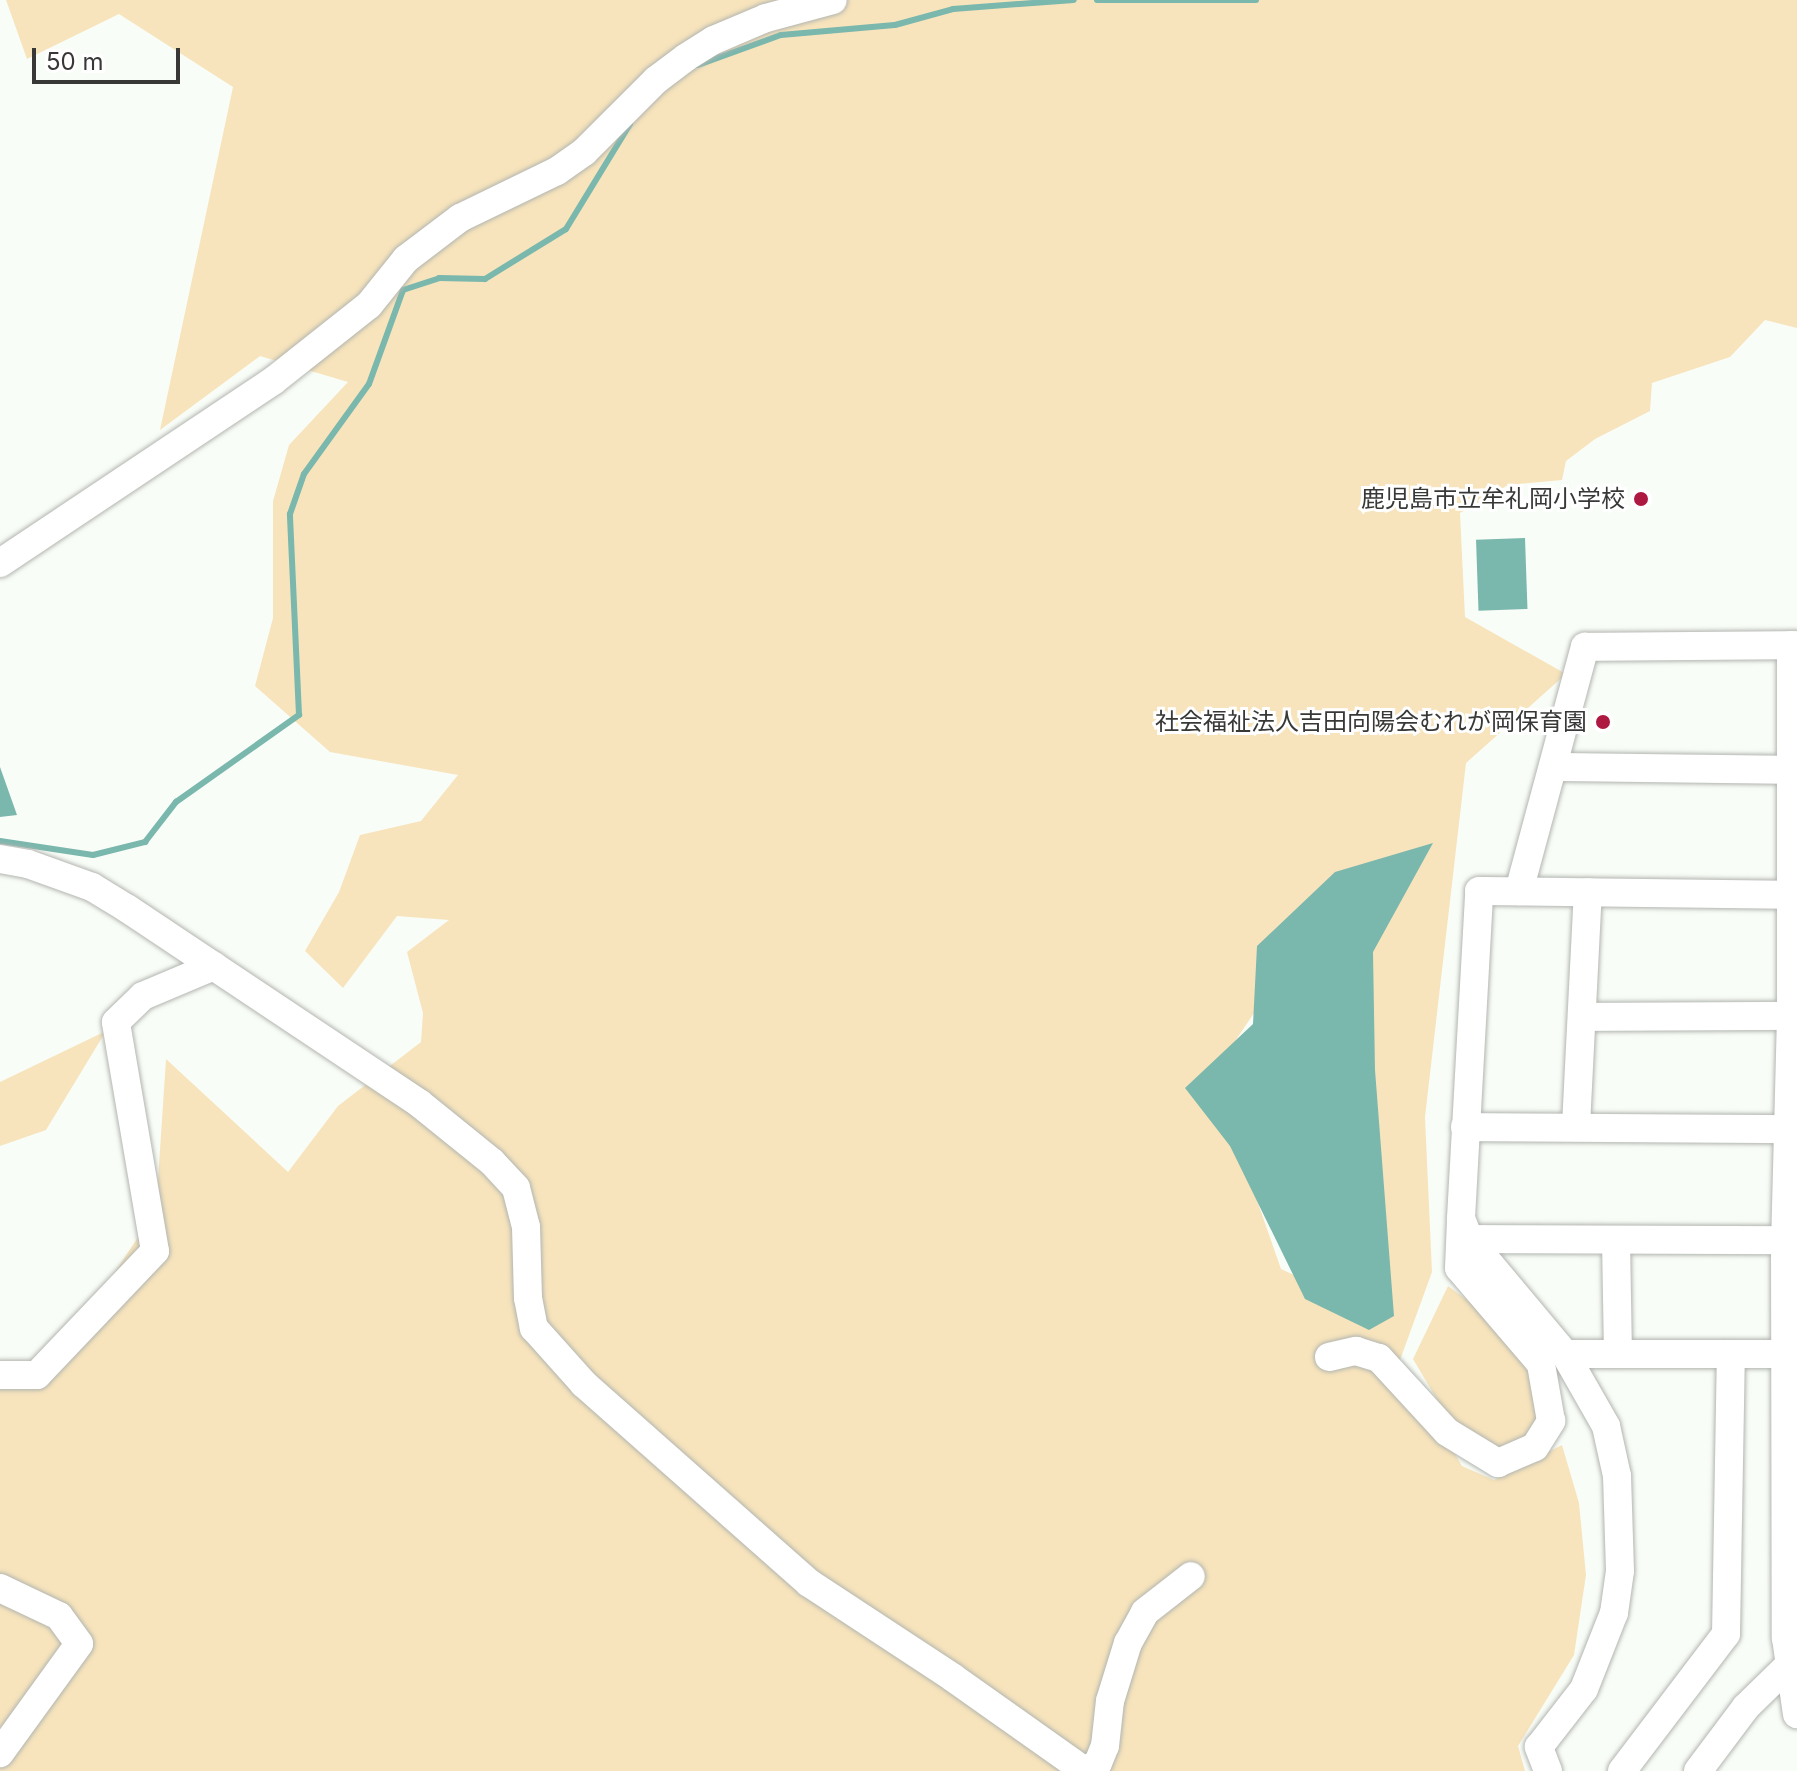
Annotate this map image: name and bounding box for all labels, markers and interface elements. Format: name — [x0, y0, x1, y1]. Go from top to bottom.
scale bar — [36, 32, 184, 82]
text: 50 m — [46, 47, 104, 76]
place label: 鹿児島市立牟礼岡小学校 — [1361, 485, 1625, 513]
marker: 鹿児島市立牟礼岡小学校 — [1632, 490, 1650, 508]
place label: 社会福祉法人吉田向陽会むれが岡保育園 — [1155, 708, 1587, 736]
marker: 社会福祉法人吉田向陽会むれが岡保育園 — [1594, 713, 1612, 731]

